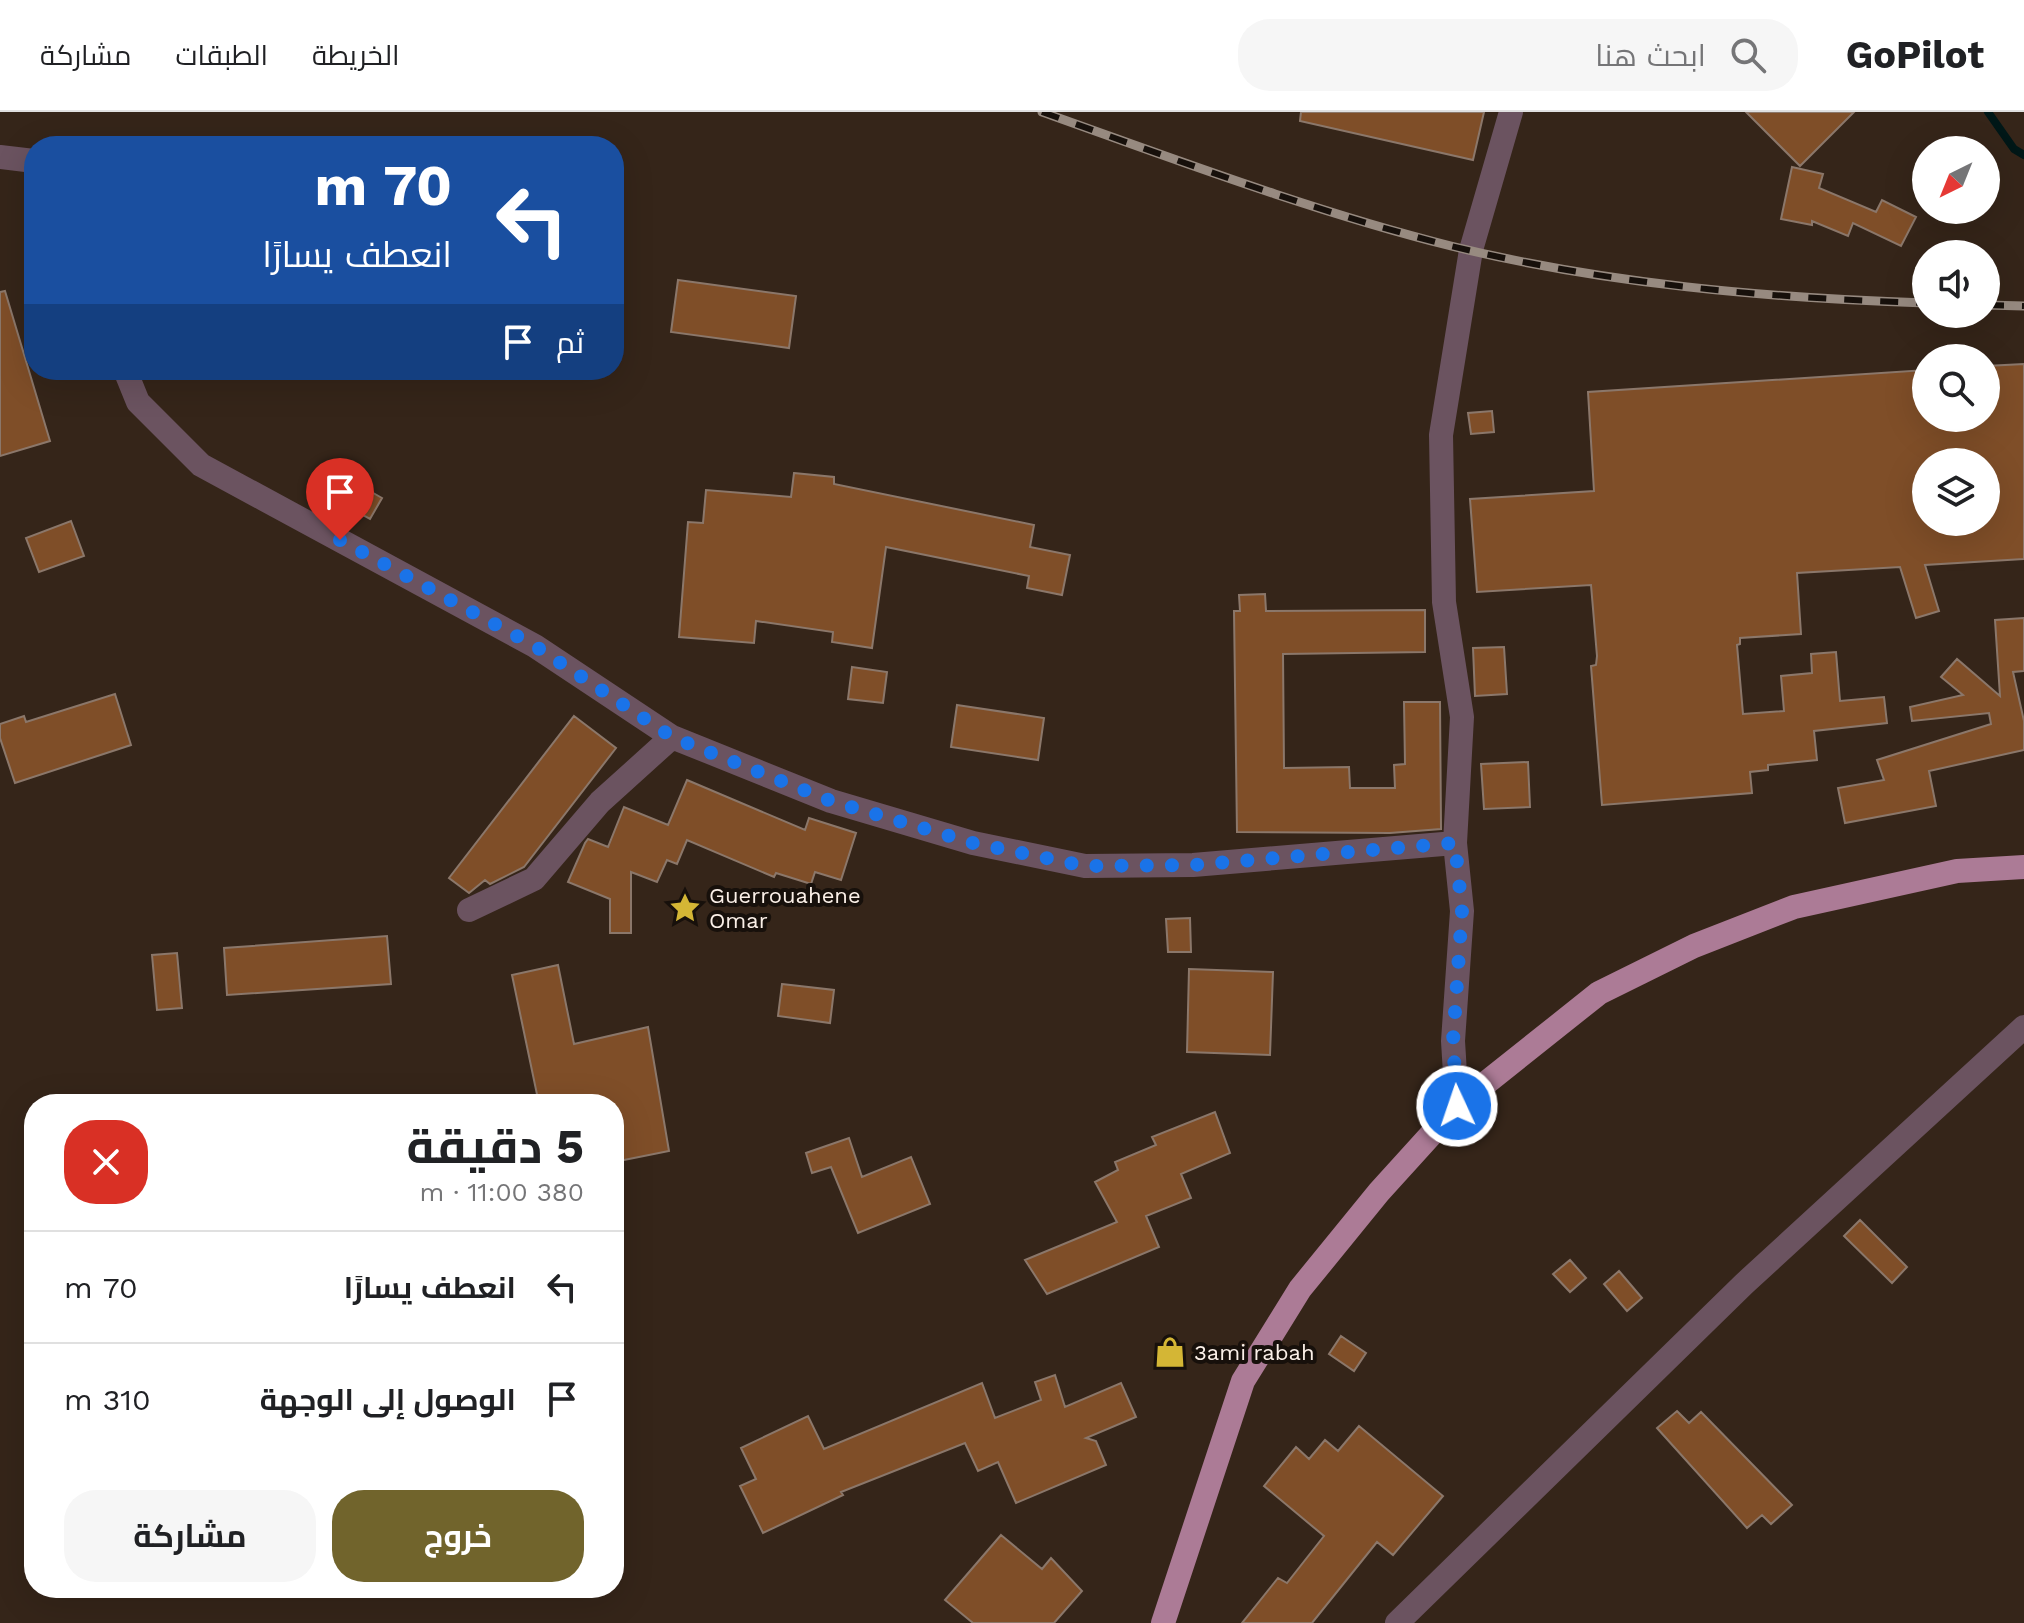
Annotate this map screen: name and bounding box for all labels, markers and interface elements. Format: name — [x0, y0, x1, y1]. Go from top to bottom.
search box — [1238, 19, 1798, 91]
icon: search — [1726, 33, 1770, 77]
text: GoPilot — [1846, 33, 1984, 77]
text: ابحث هنا — [1595, 38, 1706, 73]
text: مشاركة — [40, 39, 131, 72]
text: الطبقات — [175, 39, 268, 72]
text: الخريطة — [312, 39, 399, 72]
north arrow — [1912, 136, 2000, 224]
map controls — [1912, 136, 2000, 536]
text: 70 m — [315, 153, 452, 219]
icon: left — [480, 168, 584, 272]
text: انعطف يسارًا — [262, 234, 452, 276]
button: sound — [1912, 240, 2000, 328]
icon: arrive — [496, 320, 540, 364]
text: ثم — [556, 325, 584, 360]
button: search — [1912, 344, 2000, 432]
button: layers — [1912, 448, 2000, 536]
pin — [306, 458, 374, 540]
icon: arrive — [318, 470, 362, 514]
place label: Guerrouahene Omar — [709, 883, 861, 933]
place icon: Guerrouahene Omar — [668, 891, 702, 925]
position arrow — [1415, 1064, 1499, 1148]
text: 5 دقيقة — [407, 1118, 584, 1175]
button: close — [64, 1120, 148, 1204]
text: 380 m · 11:00 — [420, 1177, 584, 1207]
icon: left — [540, 1265, 584, 1309]
text: 70 m — [64, 1270, 138, 1305]
text: انعطف يسارًا — [344, 1270, 516, 1305]
shop icon: 3ami rabah — [1153, 1335, 1187, 1369]
place label: 3ami rabah — [1194, 1340, 1315, 1365]
icon: arrive — [540, 1377, 584, 1421]
text: 310 m — [64, 1382, 151, 1417]
text: الوصول إلى الوجهة — [260, 1382, 516, 1417]
button: مشاركة — [64, 1490, 316, 1582]
button: خروج — [332, 1490, 584, 1582]

